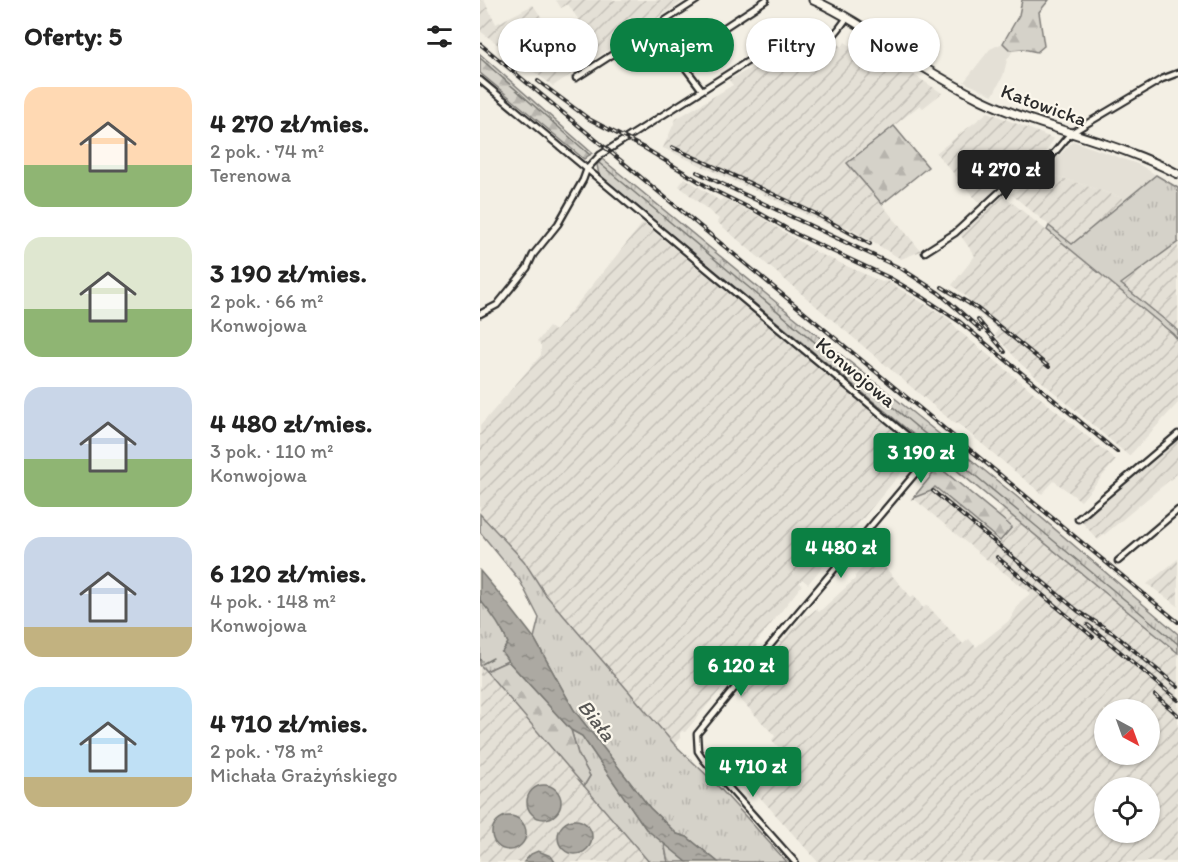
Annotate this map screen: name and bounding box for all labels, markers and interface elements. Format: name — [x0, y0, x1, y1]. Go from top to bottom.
chip: Kupno — [498, 18, 598, 72]
chip: Wynajem — [610, 18, 734, 72]
chip: Filtry — [746, 18, 836, 72]
chip: Nowe — [848, 18, 940, 72]
text: Oferty: 5 — [24, 20, 122, 52]
icon: filters — [423, 20, 456, 53]
street label: Katowicka — [998, 78, 1091, 132]
text: 4 270 zł/mies. — [210, 107, 369, 139]
icon: home — [72, 111, 144, 183]
text: 2 pok. · 74 m² — [210, 139, 324, 163]
pin: 4 270 zł — [944, 150, 1068, 201]
text: 4 270 zł — [972, 157, 1040, 181]
text: Terenowa — [210, 163, 291, 187]
text: 3 190 zł/mies. — [210, 257, 367, 289]
icon: home — [72, 261, 144, 333]
text: 2 pok. · 66 m² — [210, 289, 323, 313]
text: Konwojowa — [210, 313, 307, 337]
street label: Konwojowa — [811, 332, 901, 413]
text: 4 480 zł/mies. — [210, 407, 373, 439]
icon: home — [72, 411, 144, 483]
pin: 3 190 zł — [859, 433, 983, 484]
text: 3 pok. · 110 m² — [210, 439, 334, 463]
text: 3 190 zł — [888, 440, 954, 464]
text: Konwojowa — [210, 463, 307, 487]
pin: 4 480 zł — [779, 528, 903, 579]
text: 4 480 zł — [805, 535, 877, 559]
text: 6 120 zł/mies. — [210, 557, 367, 589]
icon: home — [72, 561, 144, 633]
text: 4 pok. · 148 m² — [210, 589, 336, 613]
text: Konwojowa — [210, 613, 307, 637]
pin: 6 120 zł — [679, 646, 803, 697]
text: 6 120 zł — [708, 653, 774, 677]
water label: Biała — [573, 694, 621, 746]
north arrow — [1094, 699, 1160, 765]
map controls — [1094, 699, 1160, 843]
text: 4 710 zł/mies. — [210, 707, 368, 739]
icon: home — [72, 711, 144, 783]
text: 2 pok. · 78 m² — [210, 739, 323, 763]
pin: 4 710 zł — [691, 747, 815, 798]
text: 4 710 zł — [719, 754, 787, 778]
text: Michała Grażyńskiego — [210, 763, 398, 787]
button: locate — [1094, 777, 1160, 843]

